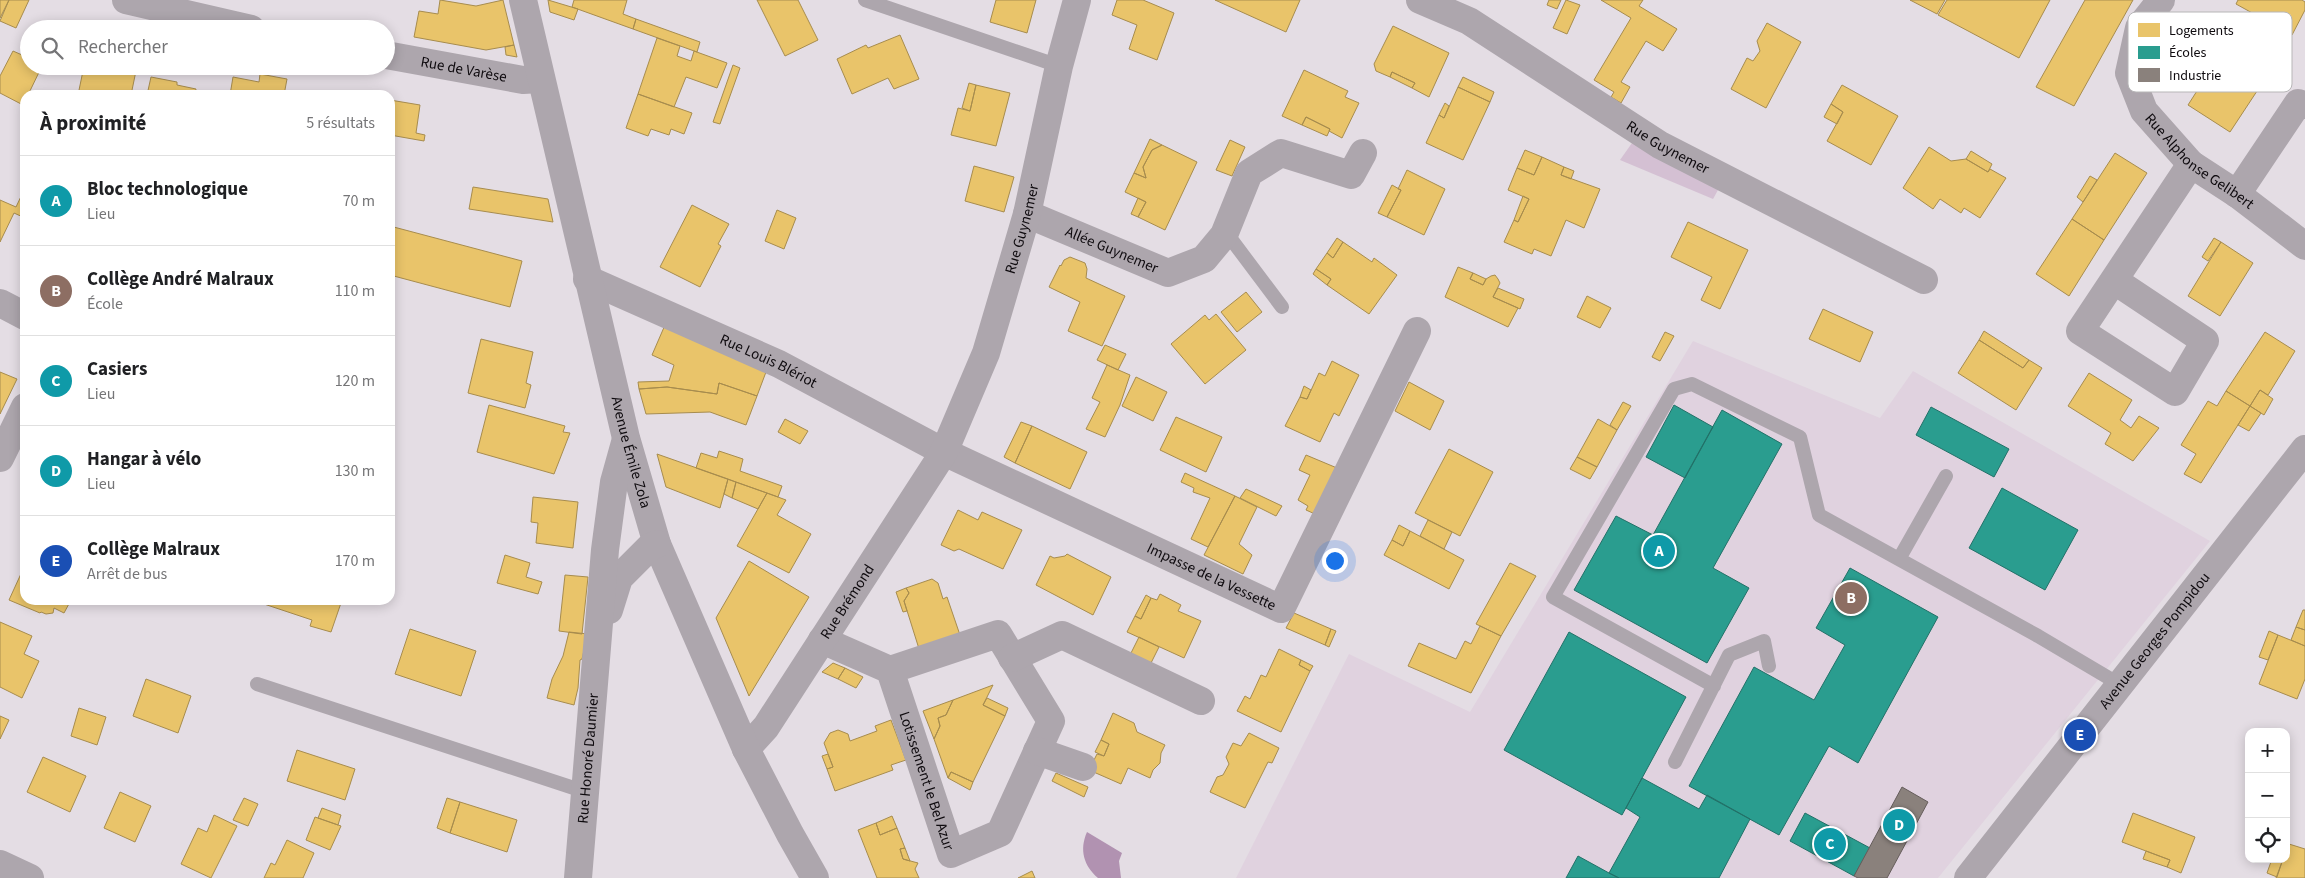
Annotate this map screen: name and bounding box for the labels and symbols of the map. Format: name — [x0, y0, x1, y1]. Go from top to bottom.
legend — [2128, 12, 2292, 92]
text: Logements — [2169, 21, 2234, 41]
text: Écoles — [2169, 43, 2206, 63]
street label: Rue de Varèse — [419, 51, 508, 87]
text: Industrie — [2169, 66, 2221, 86]
street label: Rue Alphonse Gelibert — [2140, 108, 2259, 214]
street label: Rue Guynemer — [1622, 115, 1714, 179]
street label: Rue Guynemer — [999, 181, 1044, 276]
street label: Allée Guynemer — [1062, 221, 1162, 279]
street label: Rue Louis Blériot — [716, 329, 821, 393]
street label: Avenue Émile Zola — [606, 394, 656, 511]
pin: A — [1643, 532, 1675, 570]
street label: Impasse de la Vessette — [1143, 537, 1279, 616]
your location — [1322, 548, 1348, 574]
street label: Rue Brémond — [815, 560, 879, 643]
street label: Avenue Georges Pompidou — [2094, 568, 2215, 713]
pin: B — [1835, 579, 1867, 617]
street label: Rue Honoré Daumier — [572, 692, 604, 824]
street label: Lotissement le Bel Azur — [894, 709, 960, 854]
pin: E — [2064, 716, 2096, 754]
pin: D — [1883, 806, 1915, 844]
pin: C — [1814, 825, 1846, 863]

